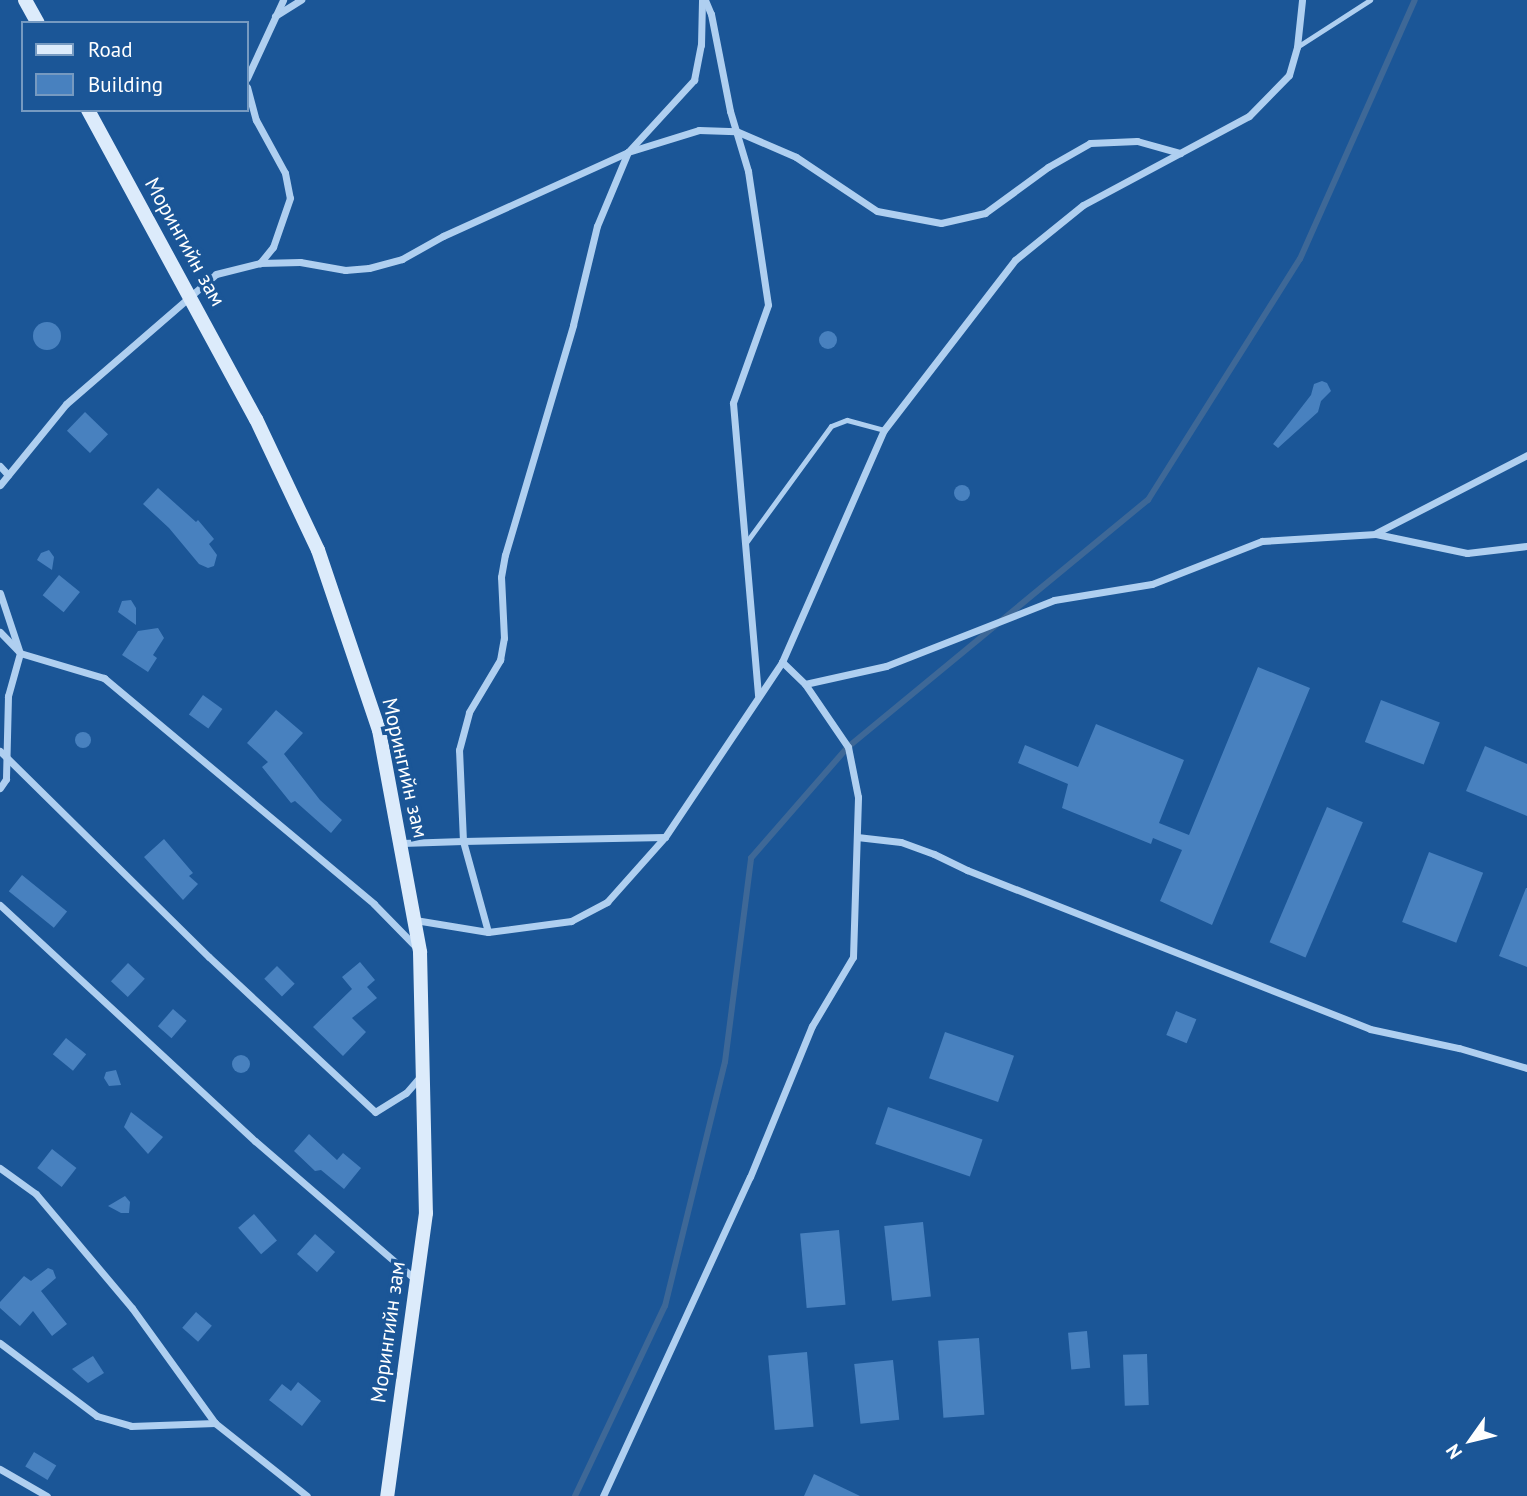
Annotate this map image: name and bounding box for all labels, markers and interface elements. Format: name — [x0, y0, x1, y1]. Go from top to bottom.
legend — [21, 21, 248, 112]
text: Road — [88, 36, 132, 63]
text: Building — [88, 71, 163, 98]
street label: Морингийн зам — [139, 173, 231, 311]
street label: Морингийн зам — [377, 696, 433, 840]
street label: Морингийн зам — [366, 1259, 410, 1405]
north arrow — [1436, 1405, 1506, 1475]
text: N — [1440, 1440, 1467, 1464]

